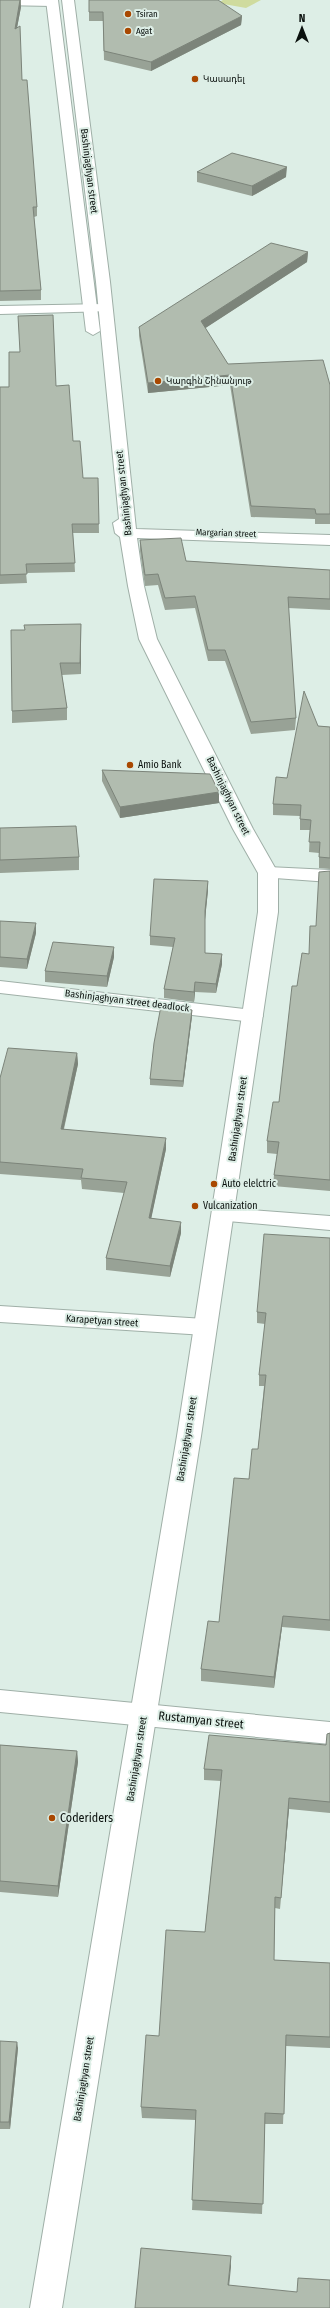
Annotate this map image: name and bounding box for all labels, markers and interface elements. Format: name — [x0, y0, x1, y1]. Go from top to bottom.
north arrow — [282, 8, 322, 48]
marker: Tsiran — [123, 9, 133, 19]
place label: Tsiran — [136, 9, 158, 19]
text: N — [299, 12, 305, 25]
marker: Agat — [123, 26, 133, 36]
place label: Agat — [136, 26, 152, 36]
marker: Կասադել — [190, 74, 200, 84]
place label: Կասադել — [203, 74, 245, 84]
street label: Bashinjaghyan street — [78, 128, 100, 215]
marker: Կարգին Շինանյութ — [153, 376, 163, 386]
place label: Կարգին Շինանյութ — [166, 376, 253, 386]
street label: Bashinjaghyan street — [113, 449, 134, 536]
street label: Margarian street — [196, 527, 256, 539]
street label: Bashinjaghyan street — [204, 755, 252, 838]
place label: Amio Bank — [138, 759, 182, 771]
marker: Amio Bank — [125, 760, 135, 770]
street label: Bashinjaghyan street deadlock — [64, 987, 190, 1015]
street label: Bashinjaghyan street — [226, 1075, 250, 1162]
place label: Auto elelctric — [222, 1178, 277, 1190]
marker: Auto elelctric — [209, 1179, 219, 1189]
place label: Vulcanization — [203, 1200, 258, 1212]
marker: Vulcanization — [190, 1201, 200, 1211]
street label: Karapetyan street — [65, 1312, 139, 1330]
street label: Bashinjaghyan street — [174, 1395, 200, 1482]
street label: Rustamyan street — [158, 1709, 244, 1731]
street label: Bashinjaghyan street — [124, 1715, 150, 1802]
place label: Coderiders — [60, 1811, 113, 1825]
marker: Coderiders — [47, 1813, 57, 1823]
street label: Bashinjaghyan street — [71, 2035, 97, 2122]

